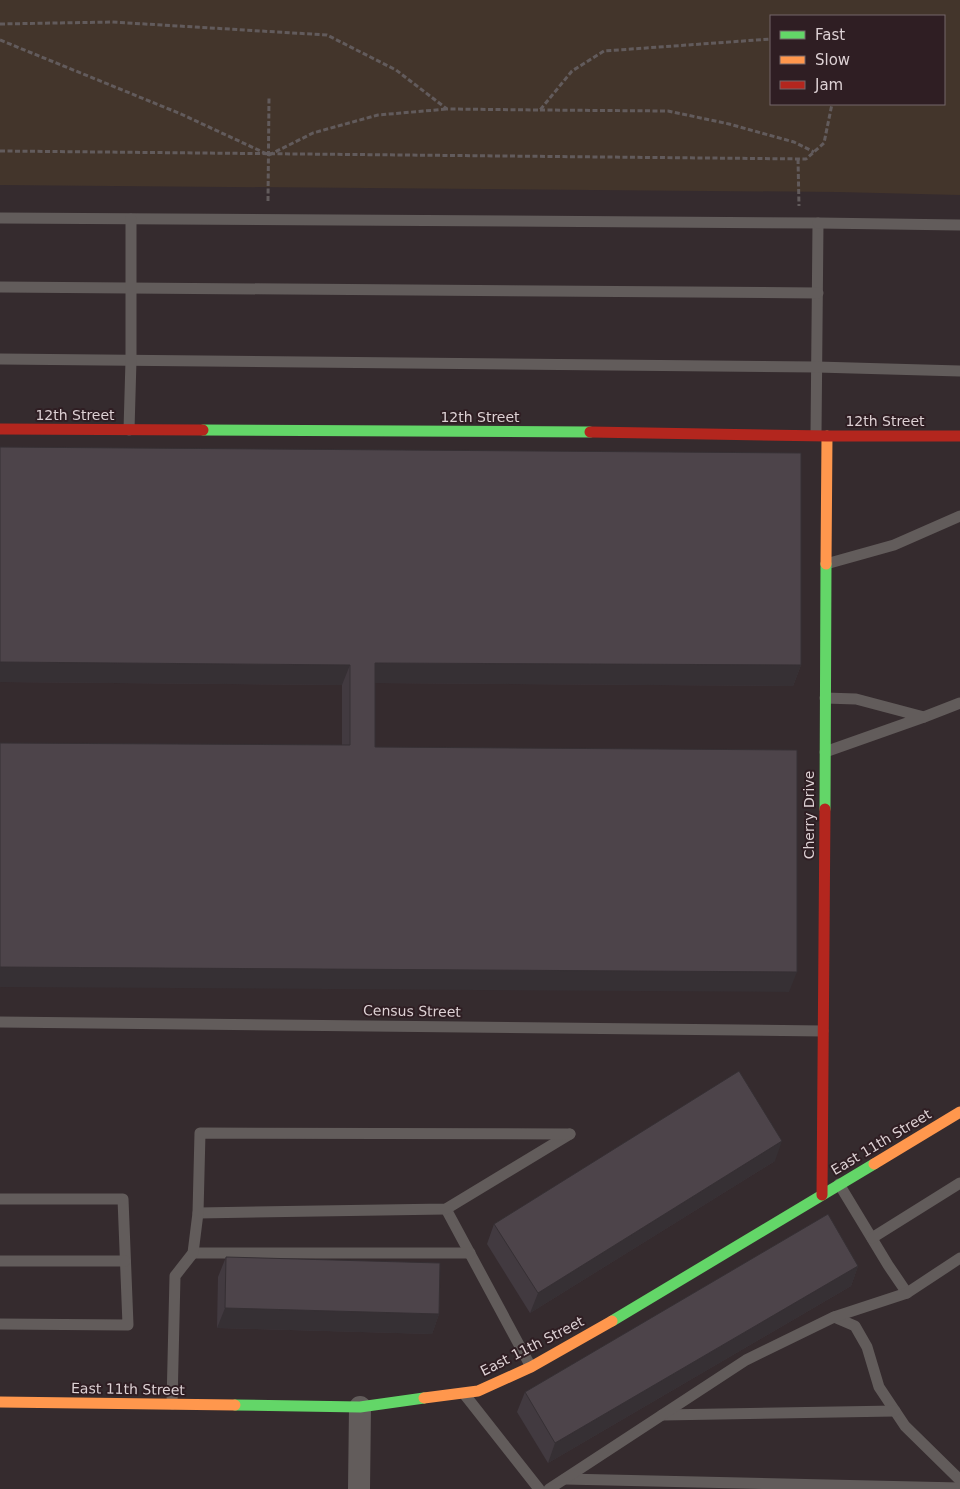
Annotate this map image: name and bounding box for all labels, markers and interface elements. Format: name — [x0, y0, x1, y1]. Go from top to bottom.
legend — [770, 15, 945, 105]
text: Fast — [815, 26, 845, 44]
text: Slow — [815, 51, 850, 69]
text: Jam — [814, 76, 843, 94]
street label: 12th Street — [35, 407, 115, 423]
street label: 12th Street — [440, 409, 520, 425]
street label: 12th Street — [845, 413, 925, 429]
street label: Cherry Drive — [801, 771, 817, 859]
street label: Census Street — [363, 1002, 461, 1020]
street label: East 11th Street — [828, 1106, 934, 1178]
street label: East 11th Street — [478, 1313, 587, 1379]
street label: East 11th Street — [71, 1380, 186, 1398]

